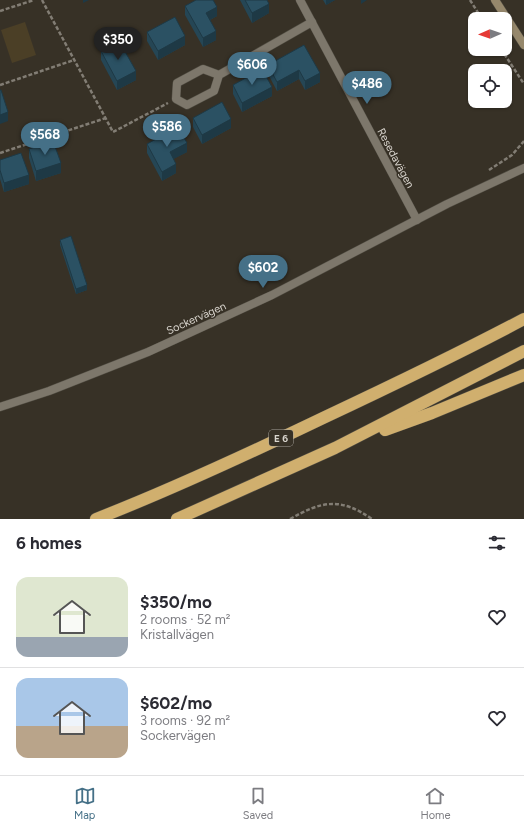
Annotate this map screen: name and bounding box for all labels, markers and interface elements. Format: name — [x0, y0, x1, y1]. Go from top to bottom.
north arrow — [468, 12, 512, 56]
map controls — [468, 12, 512, 108]
pin: $350 — [94, 27, 142, 61]
text: $350 — [103, 32, 133, 47]
pin: $606 — [228, 52, 276, 86]
text: $606 — [237, 57, 267, 72]
button: locate — [468, 64, 512, 108]
pin: $486 — [343, 71, 391, 105]
text: $486 — [352, 76, 382, 91]
pin: $586 — [143, 114, 191, 148]
text: $586 — [152, 119, 182, 134]
pin: $568 — [21, 122, 69, 156]
street label: Resedavägen — [374, 126, 417, 190]
text: $568 — [30, 127, 60, 142]
pin: $602 — [239, 255, 287, 289]
text: $602 — [248, 260, 278, 275]
street label: Sockervägen — [164, 300, 228, 337]
road number: E 6 — [269, 430, 293, 446]
icon: filters — [486, 532, 508, 554]
text: 6 homes — [16, 533, 82, 553]
text: $350/mo — [140, 592, 212, 612]
icon: home — [48, 593, 96, 641]
icon: heart — [486, 606, 508, 628]
text: 2 rooms · 52 m² — [140, 612, 231, 627]
text: Kristallvägen — [140, 627, 214, 642]
text: $602/mo — [140, 693, 212, 713]
icon: home — [48, 694, 96, 742]
icon: heart — [486, 707, 508, 729]
text: 3 rooms · 92 m² — [140, 713, 230, 728]
text: Sockervägen — [140, 728, 216, 743]
tab: Map — [74, 785, 96, 822]
tab: Saved — [243, 785, 273, 822]
tab: Home — [420, 785, 450, 822]

